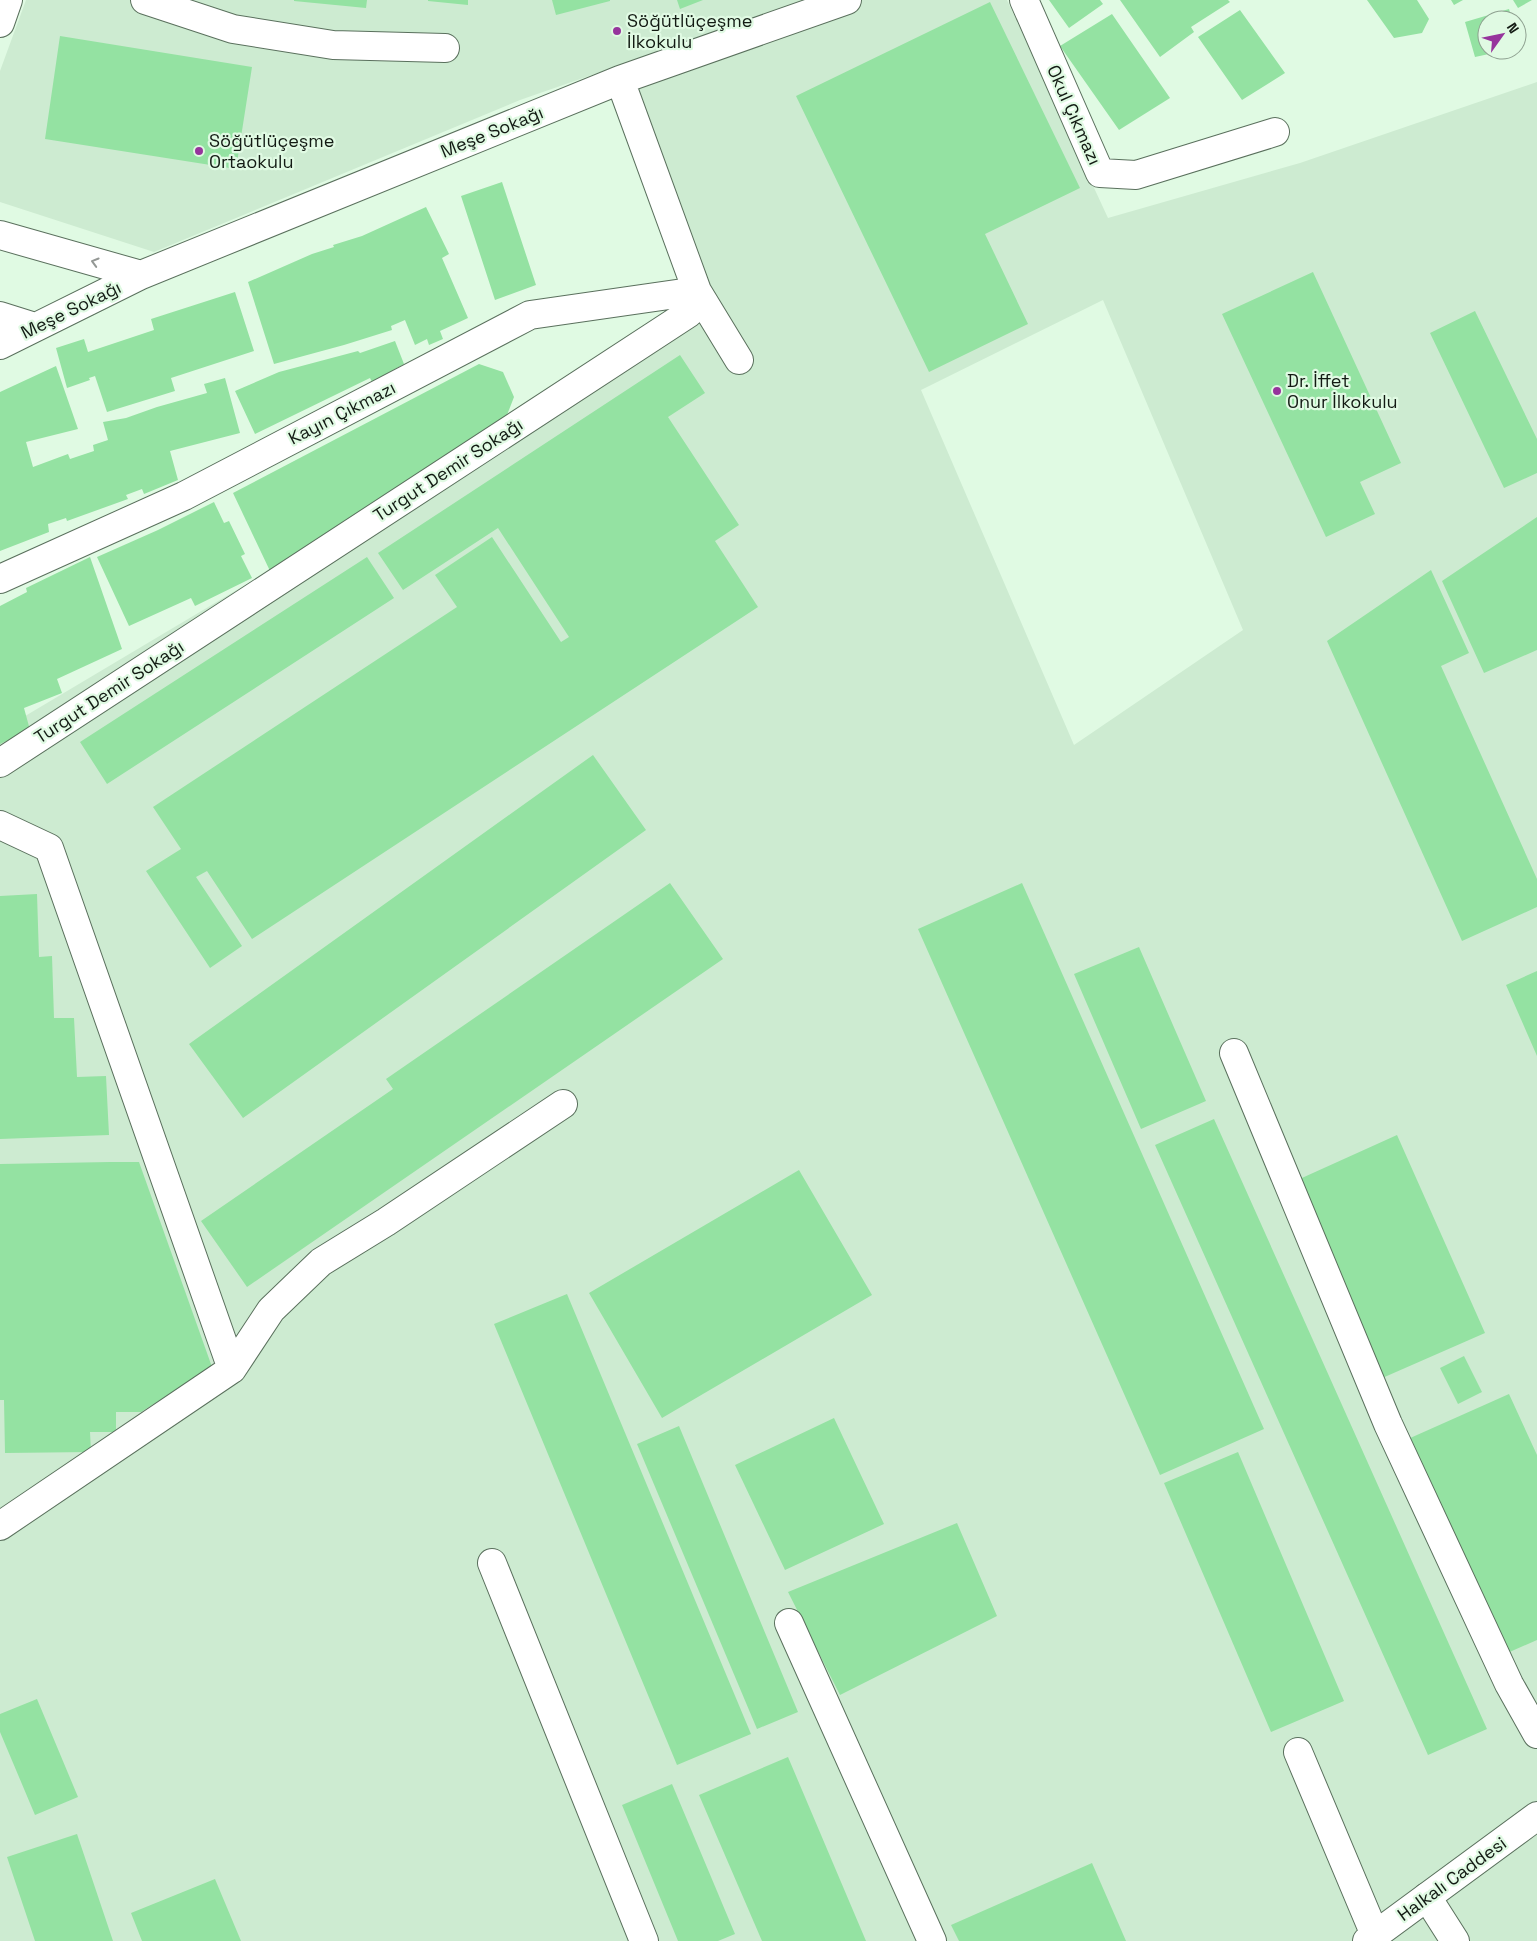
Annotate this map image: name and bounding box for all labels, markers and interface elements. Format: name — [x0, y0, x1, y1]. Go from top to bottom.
place label: Söğütlüçeşme İlkokulu — [627, 9, 752, 53]
north arrow — [1477, 10, 1527, 60]
text: N — [1503, 19, 1523, 37]
marker: Söğütlüçeşme İlkokulu — [611, 25, 623, 37]
street label: Okul Çıkmazı — [1042, 61, 1107, 168]
street label: Meşe Sokağı — [437, 101, 547, 163]
place label: Söğütlüçeşme Ortaokulu — [209, 129, 334, 173]
marker: Söğütlüçeşme Ortaokulu — [193, 145, 205, 157]
one-way arrow — [90, 257, 99, 268]
street label: Meşe Sokağı — [17, 275, 125, 344]
place label: Dr. İffet Onur İlkokulu — [1287, 369, 1398, 413]
street label: Kayın Çıkmazı — [284, 376, 399, 449]
marker: Dr. İffet Onur İlkokulu — [1271, 385, 1283, 397]
street label: Turgut Demir Sokağı — [369, 413, 527, 527]
street label: Turgut Demir Sokağı — [30, 635, 188, 749]
street label: Halkalı Caddesi — [1393, 1831, 1511, 1926]

